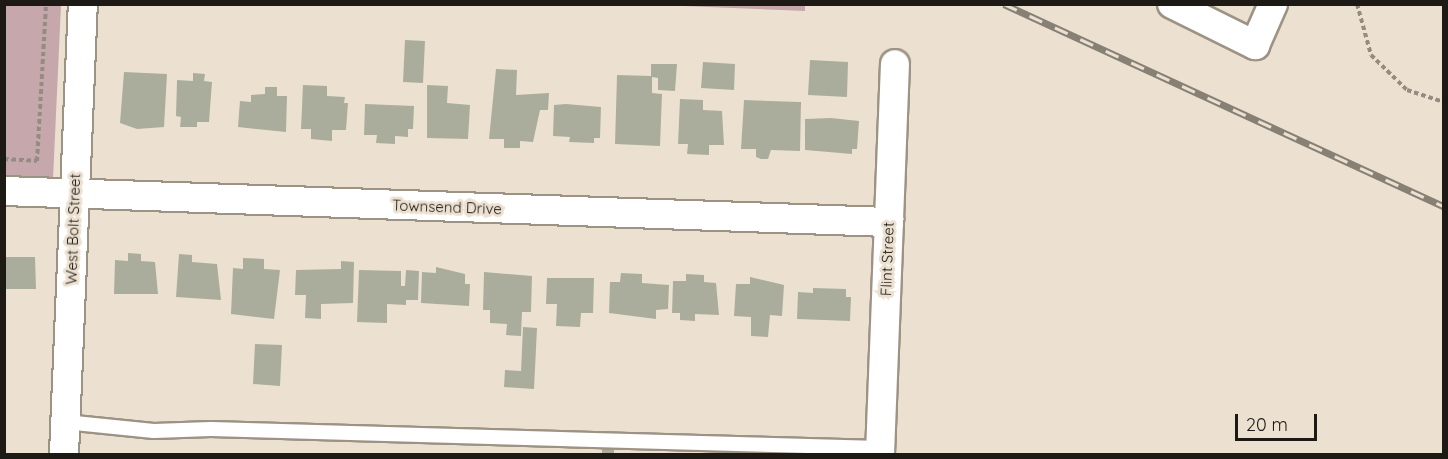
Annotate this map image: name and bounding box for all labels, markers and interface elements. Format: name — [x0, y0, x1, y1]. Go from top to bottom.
street label: West Bolt Street — [62, 173, 84, 285]
street label: Townsend Drive — [392, 196, 502, 218]
street label: Flint Street — [877, 222, 897, 296]
scale bar — [1238, 402, 1320, 440]
text: 20 m — [1246, 413, 1288, 436]

